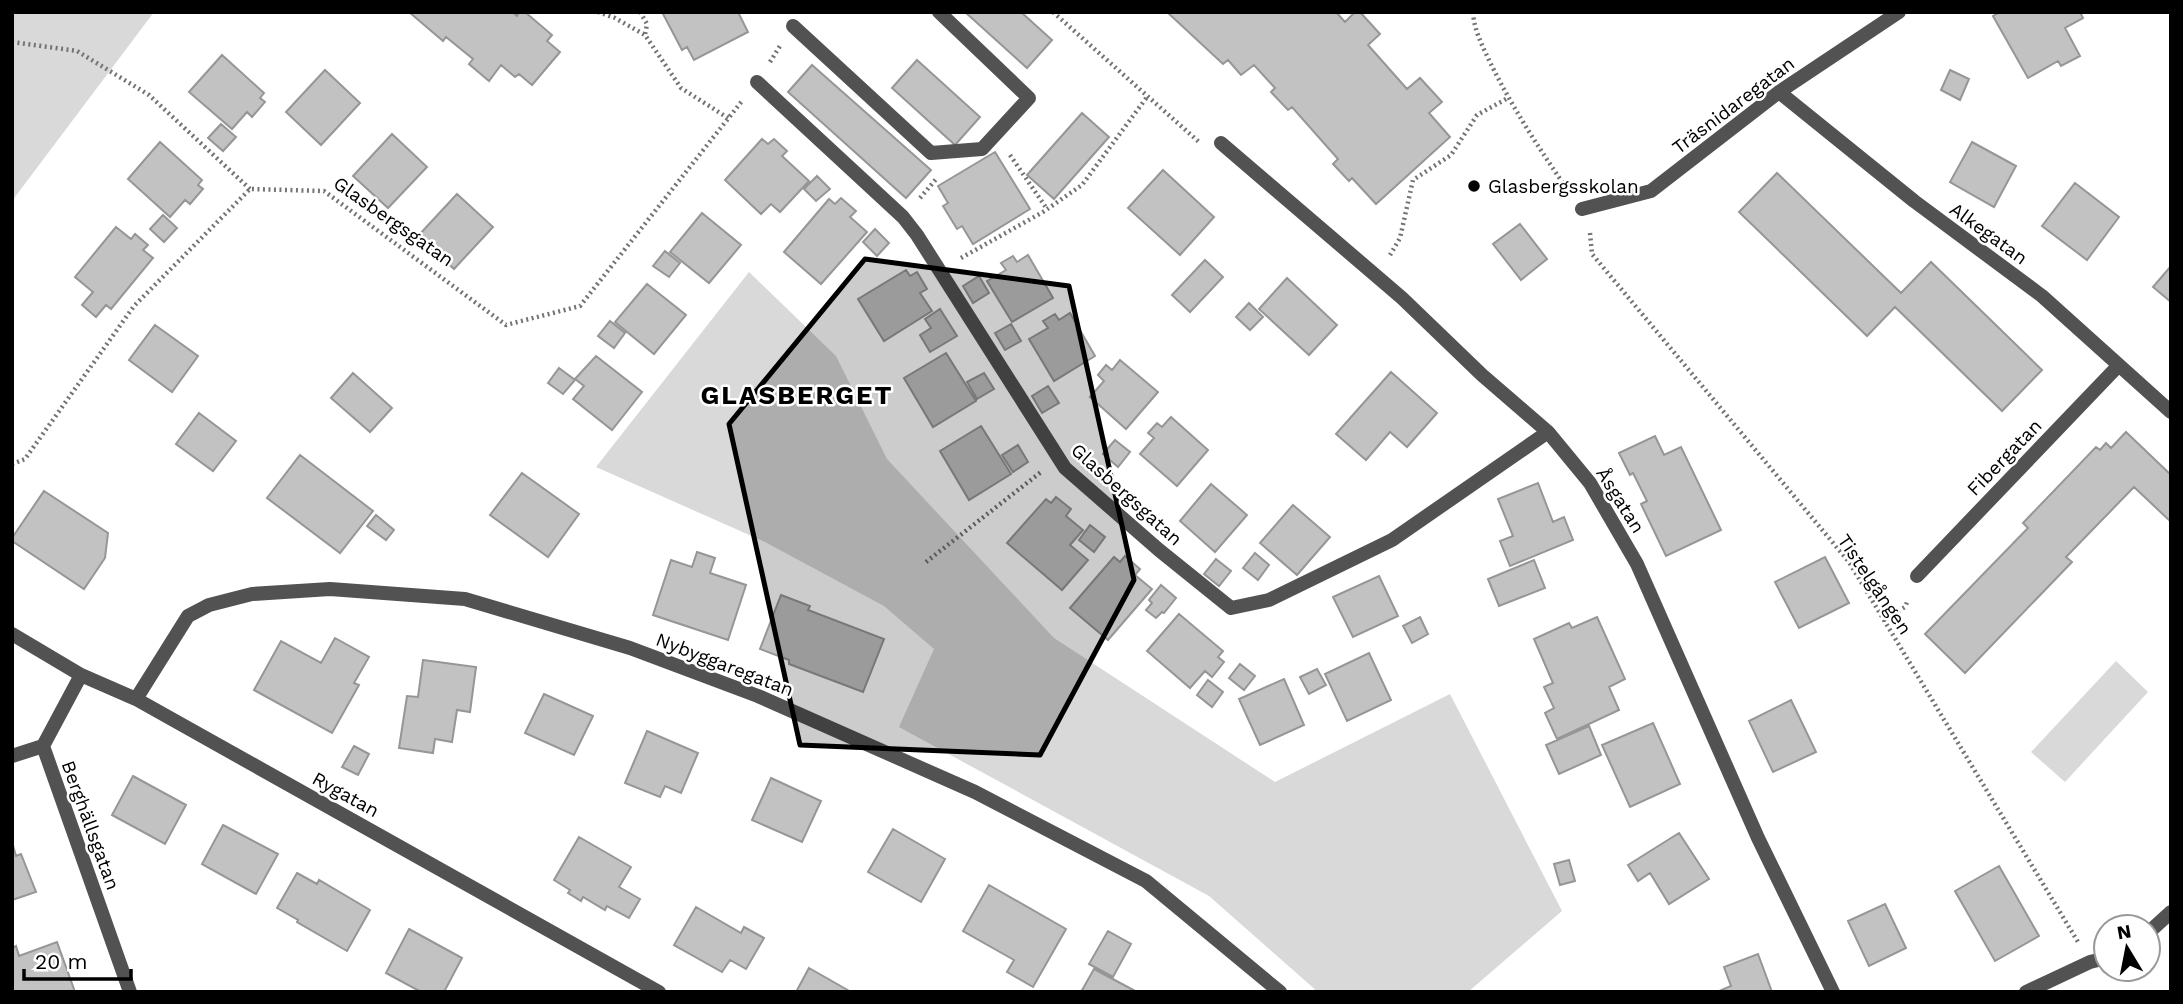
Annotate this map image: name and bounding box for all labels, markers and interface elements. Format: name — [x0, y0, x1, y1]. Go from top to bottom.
street label: Träsnidaregatan — [1668, 52, 1799, 159]
street label: Glasbergsgatan — [329, 171, 458, 271]
place label: Glasbergsskolan — [1488, 175, 1639, 198]
marker: Glasbergsskolan — [1466, 178, 1482, 194]
street label: Alkegatan — [1945, 197, 2032, 269]
district label: GLASBERGET — [701, 380, 893, 410]
street label: Fibergatan — [1962, 414, 2047, 500]
street label: Glasbergsgatan — [1066, 438, 1187, 550]
street label: Åsgatan — [1591, 463, 1650, 537]
street label: Tistelgången — [1832, 530, 1917, 639]
street label: Nybyggaregatan — [653, 628, 797, 701]
street label: Berghällsgatan — [56, 757, 125, 893]
street label: Rygatan — [308, 767, 383, 822]
north arrow — [2092, 913, 2162, 983]
text: N — [2115, 919, 2133, 944]
scale bar — [24, 937, 131, 981]
text: 20 m — [35, 949, 87, 974]

